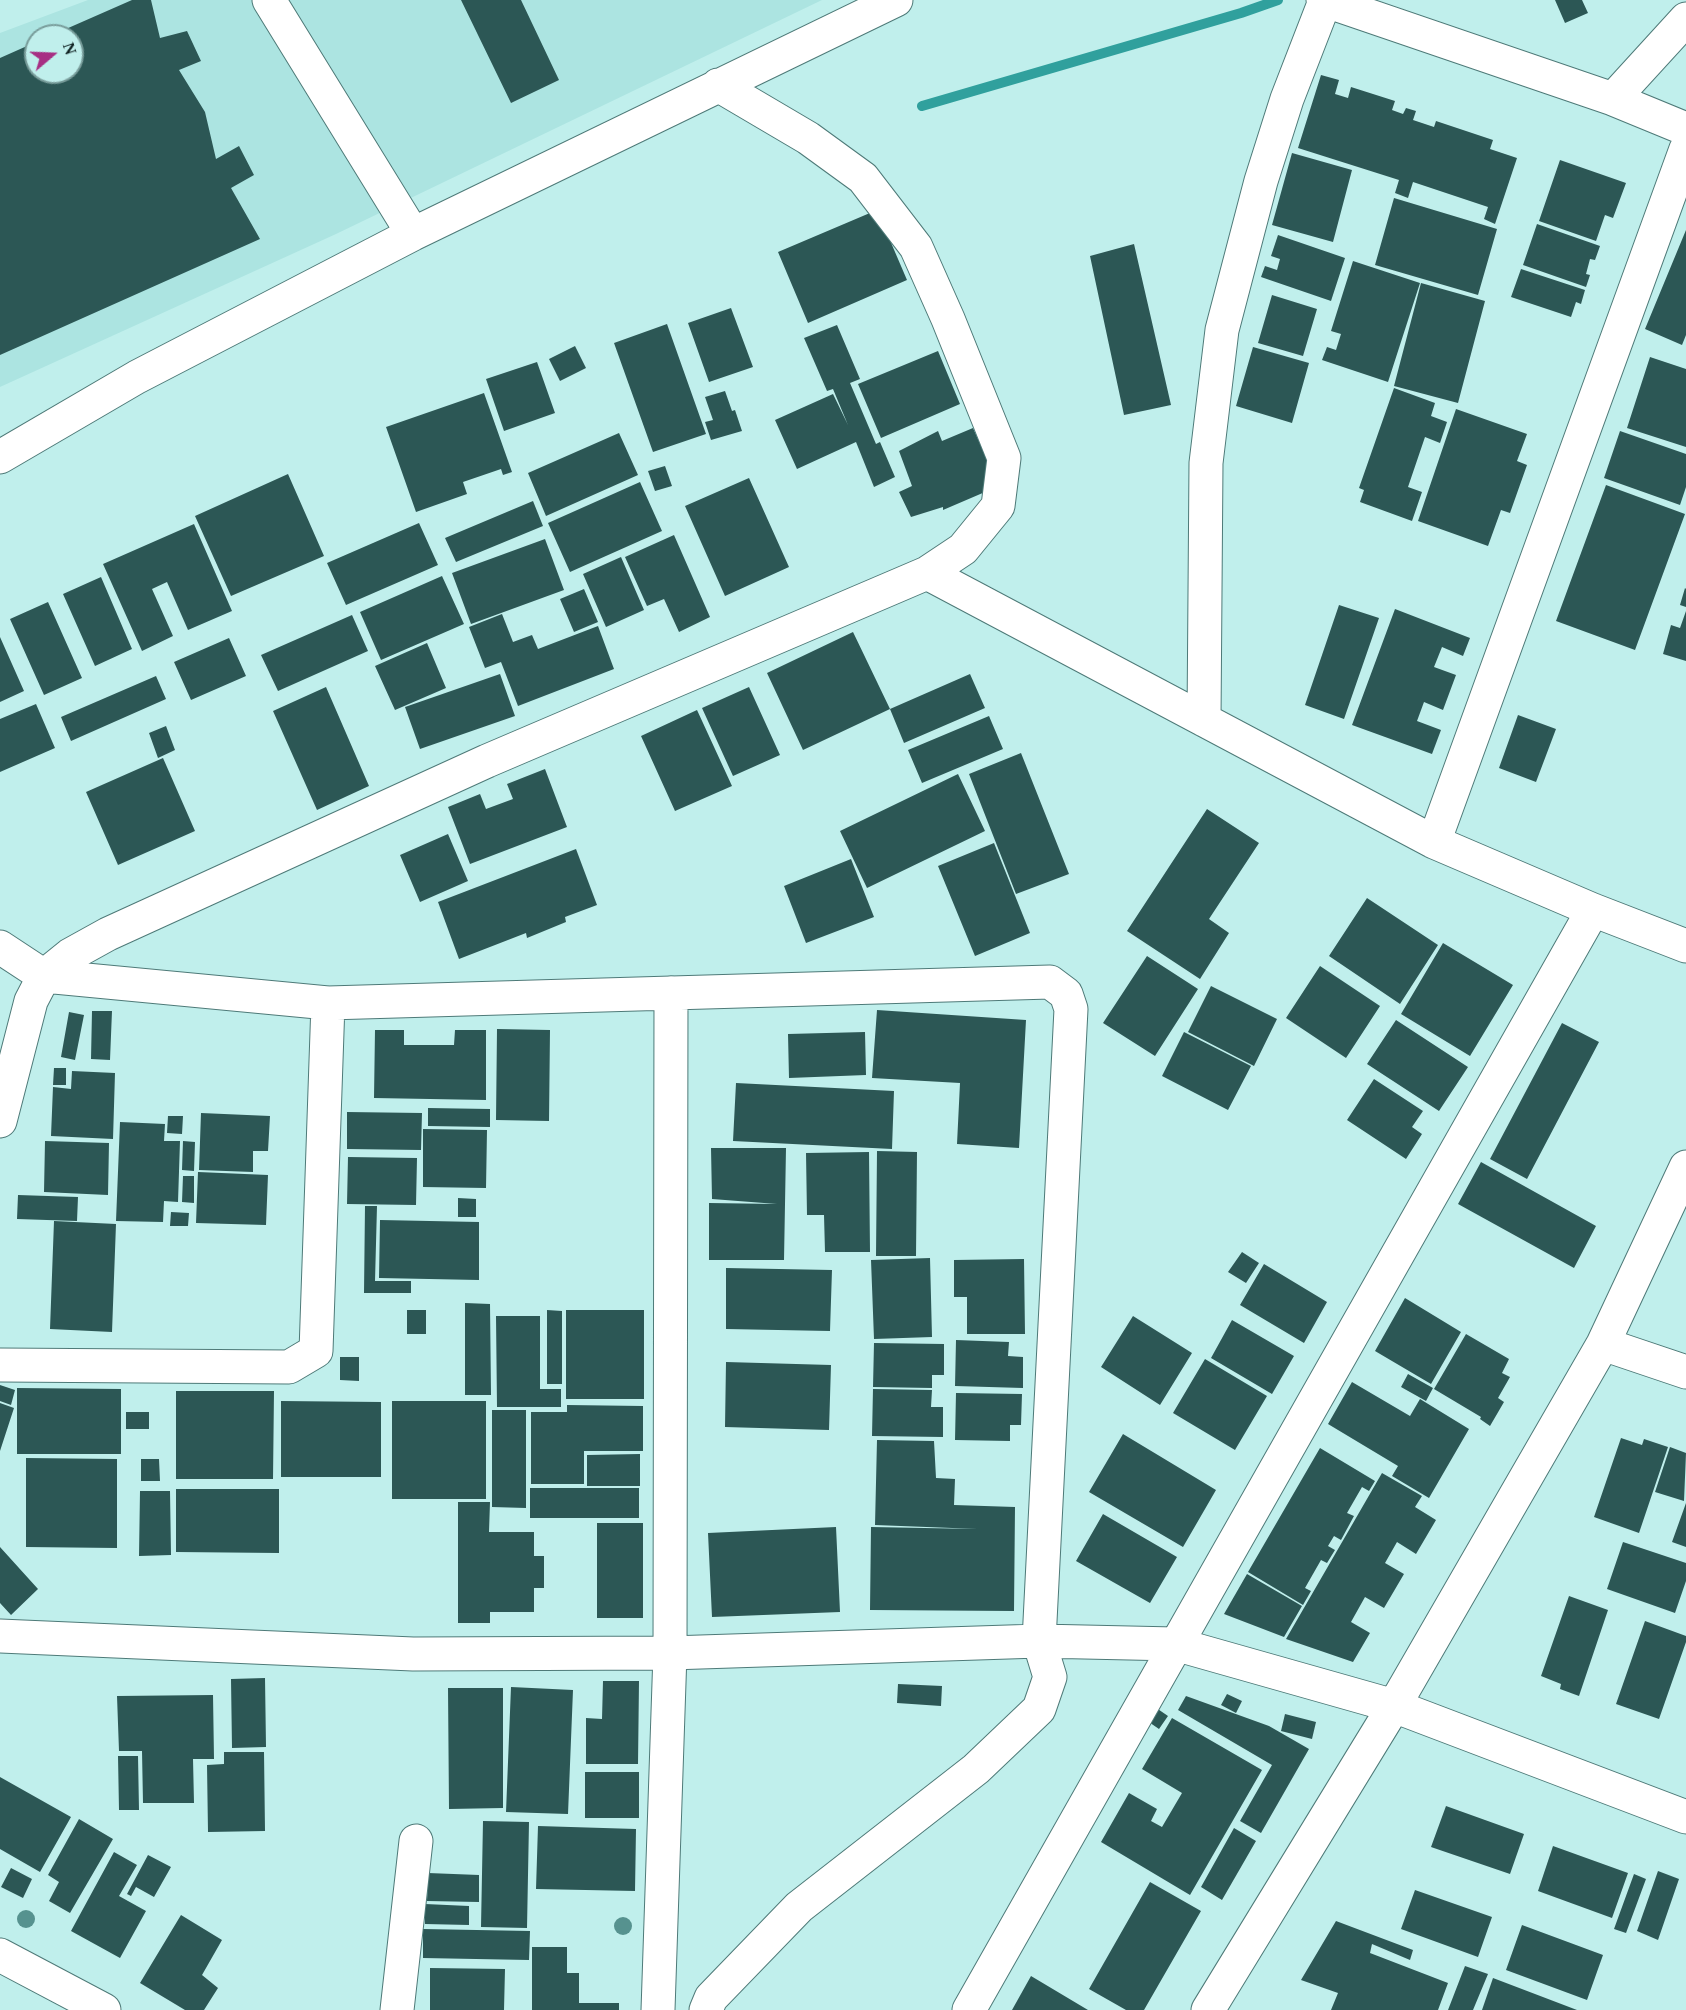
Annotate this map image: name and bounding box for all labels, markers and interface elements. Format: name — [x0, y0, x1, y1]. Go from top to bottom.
north arrow — [24, 24, 84, 84]
text: N — [60, 40, 80, 57]

